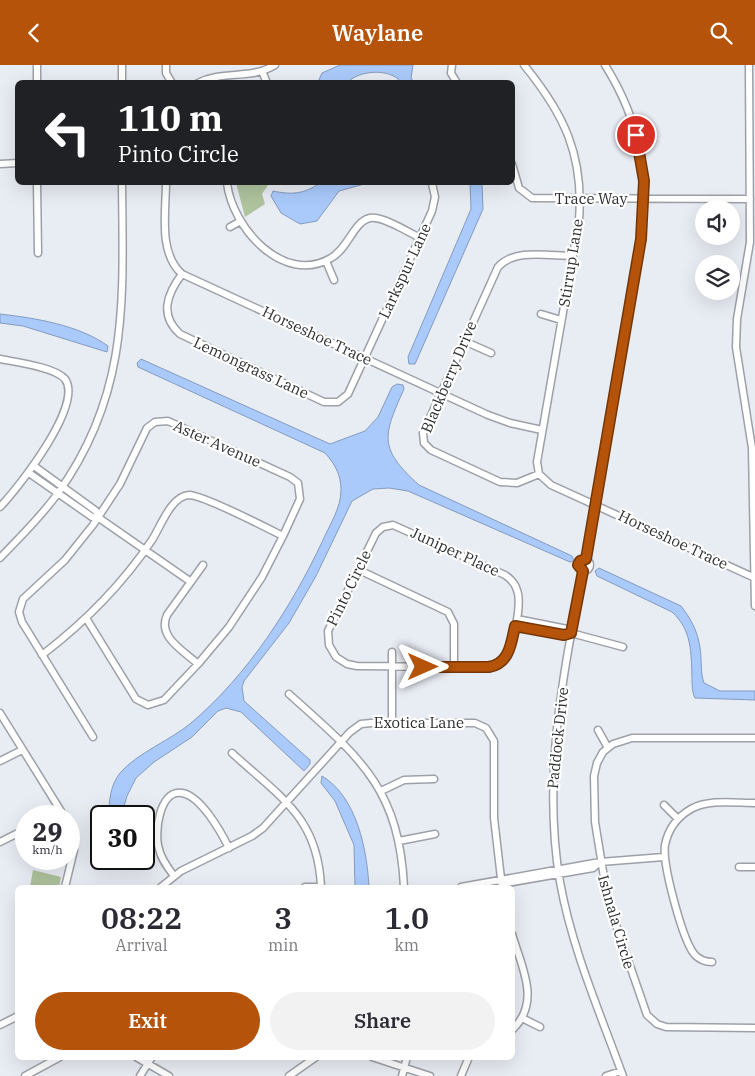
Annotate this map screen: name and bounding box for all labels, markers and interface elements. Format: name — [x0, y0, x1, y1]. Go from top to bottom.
text: Waylane — [332, 18, 423, 47]
icon: back — [20, 19, 48, 47]
icon: search — [707, 19, 735, 47]
text: 110 m — [118, 95, 223, 141]
icon: left — [35, 100, 100, 165]
pin — [615, 114, 657, 156]
icon: arrive — [622, 121, 650, 149]
text: Pinto Circle — [118, 139, 239, 168]
street label: Trace Way — [554, 189, 628, 208]
map controls — [695, 200, 740, 300]
button: sound — [695, 200, 740, 245]
street label: Stirrup Lane — [554, 217, 587, 308]
street label: Larkspur Lane — [374, 220, 435, 322]
button: layers — [695, 255, 740, 300]
street label: Horseshoe Trace — [259, 302, 375, 369]
street label: Blackberry Drive — [416, 318, 481, 436]
street label: Lemongrass Lane — [191, 333, 312, 403]
street label: Aster Avenue — [171, 416, 264, 471]
street label: Horseshoe Trace — [615, 506, 731, 573]
street label: Juniper Place — [408, 523, 503, 580]
street label: Pinto Circle — [322, 547, 375, 629]
position arrow — [396, 640, 448, 692]
street label: Paddock Drive — [543, 686, 572, 790]
street label: Exotica Lane — [374, 713, 464, 732]
speed limit sign: 30 — [90, 805, 155, 870]
text: 29 — [32, 815, 63, 848]
text: km/h — [32, 842, 63, 857]
street label: Ishnala Circle — [594, 873, 639, 971]
text: 08:22 — [101, 898, 182, 937]
text: 3 — [274, 898, 292, 937]
text: 1.0 — [385, 898, 429, 937]
text: Arrival — [115, 935, 168, 955]
text: min — [268, 935, 299, 955]
text: km — [394, 935, 419, 955]
button: Exit — [35, 992, 260, 1050]
button: Share — [270, 992, 495, 1050]

